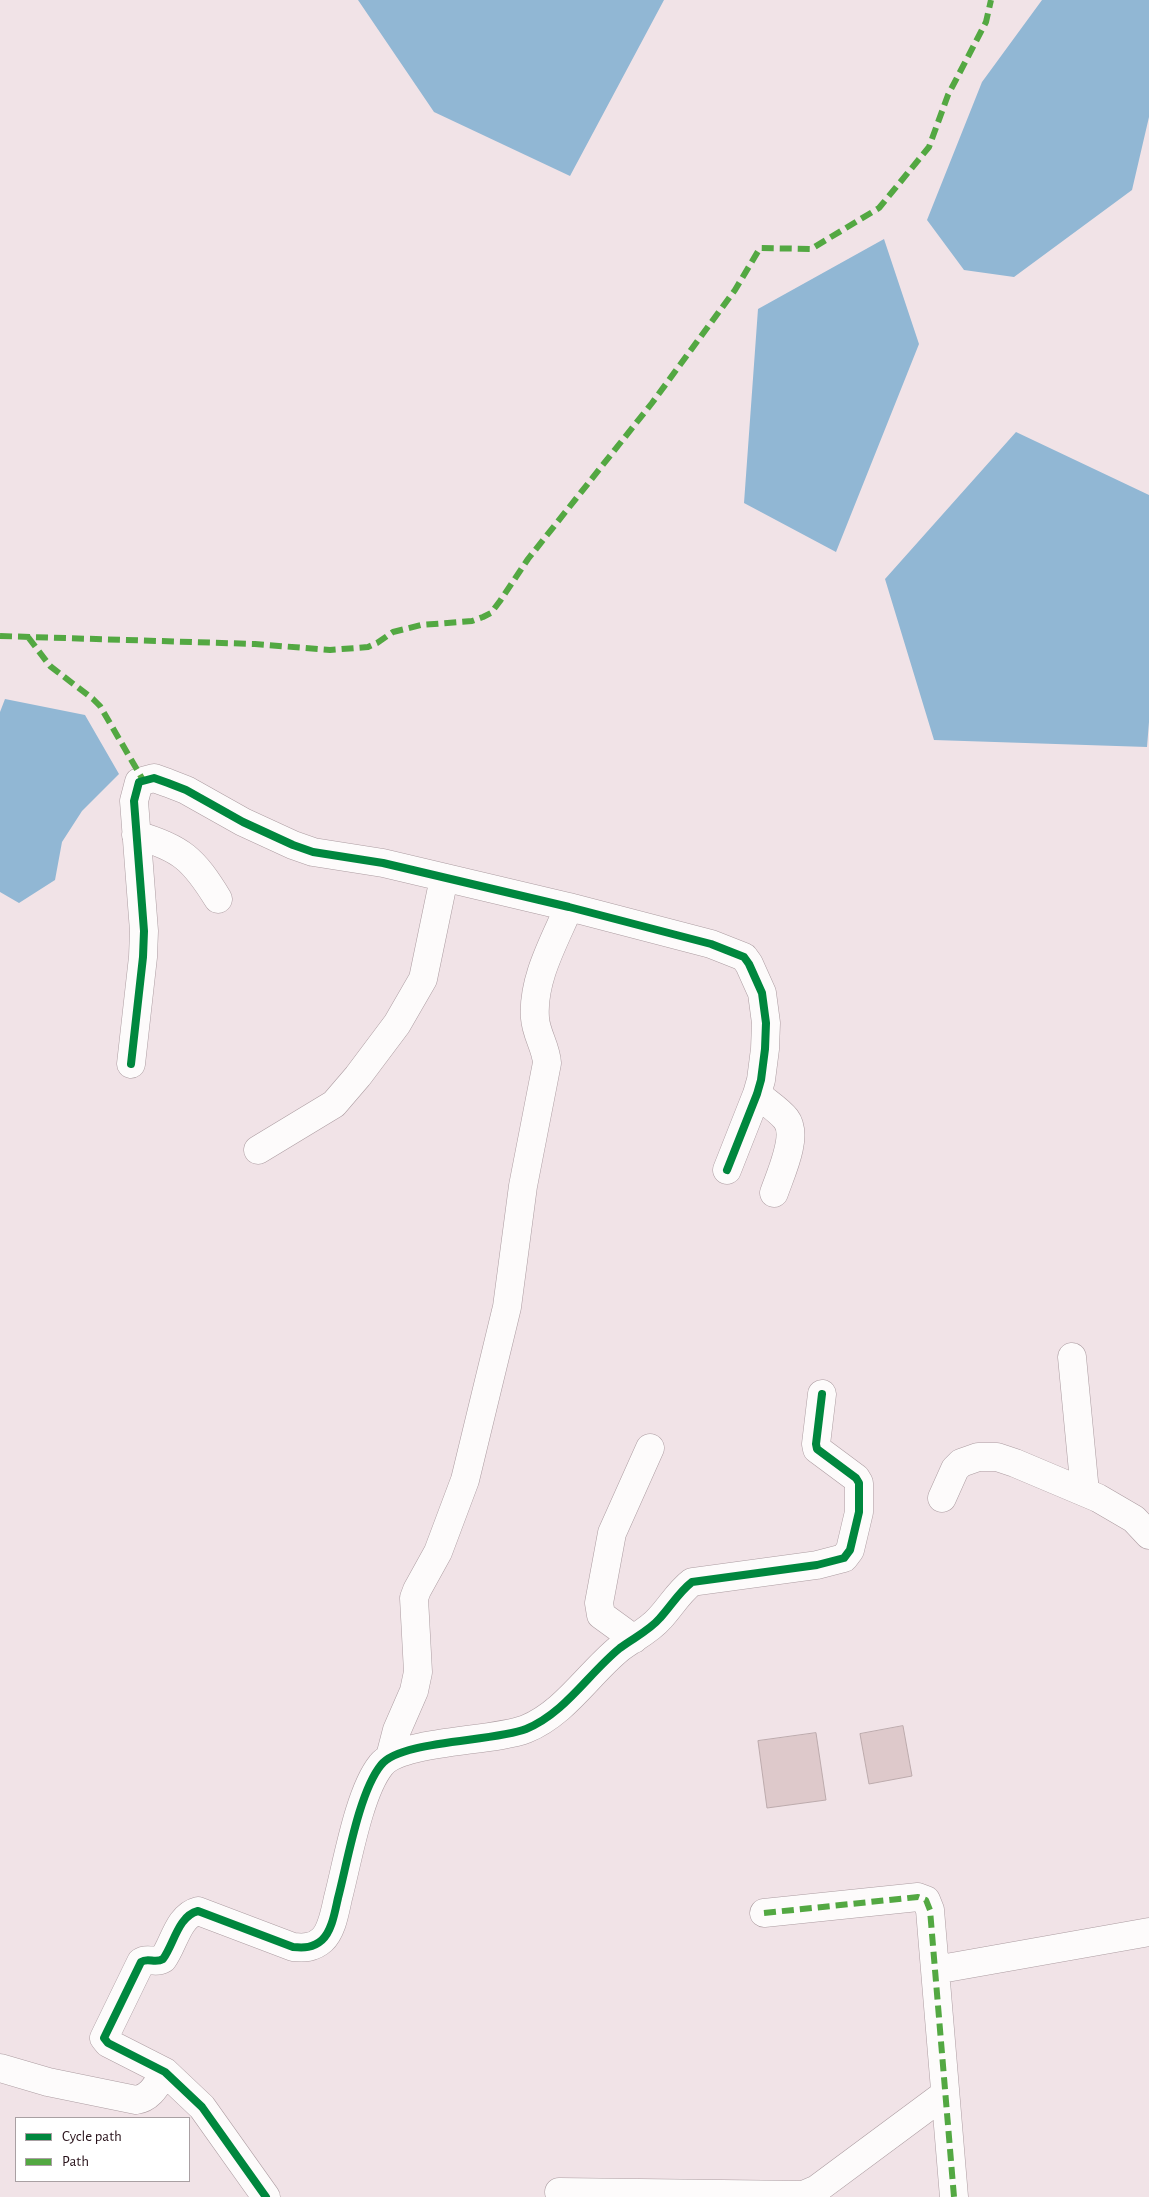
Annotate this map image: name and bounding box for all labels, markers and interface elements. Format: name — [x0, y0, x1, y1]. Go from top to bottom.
legend — [15, 2117, 190, 2182]
text: Cycle path — [62, 2129, 122, 2144]
text: Path — [62, 2154, 89, 2169]

